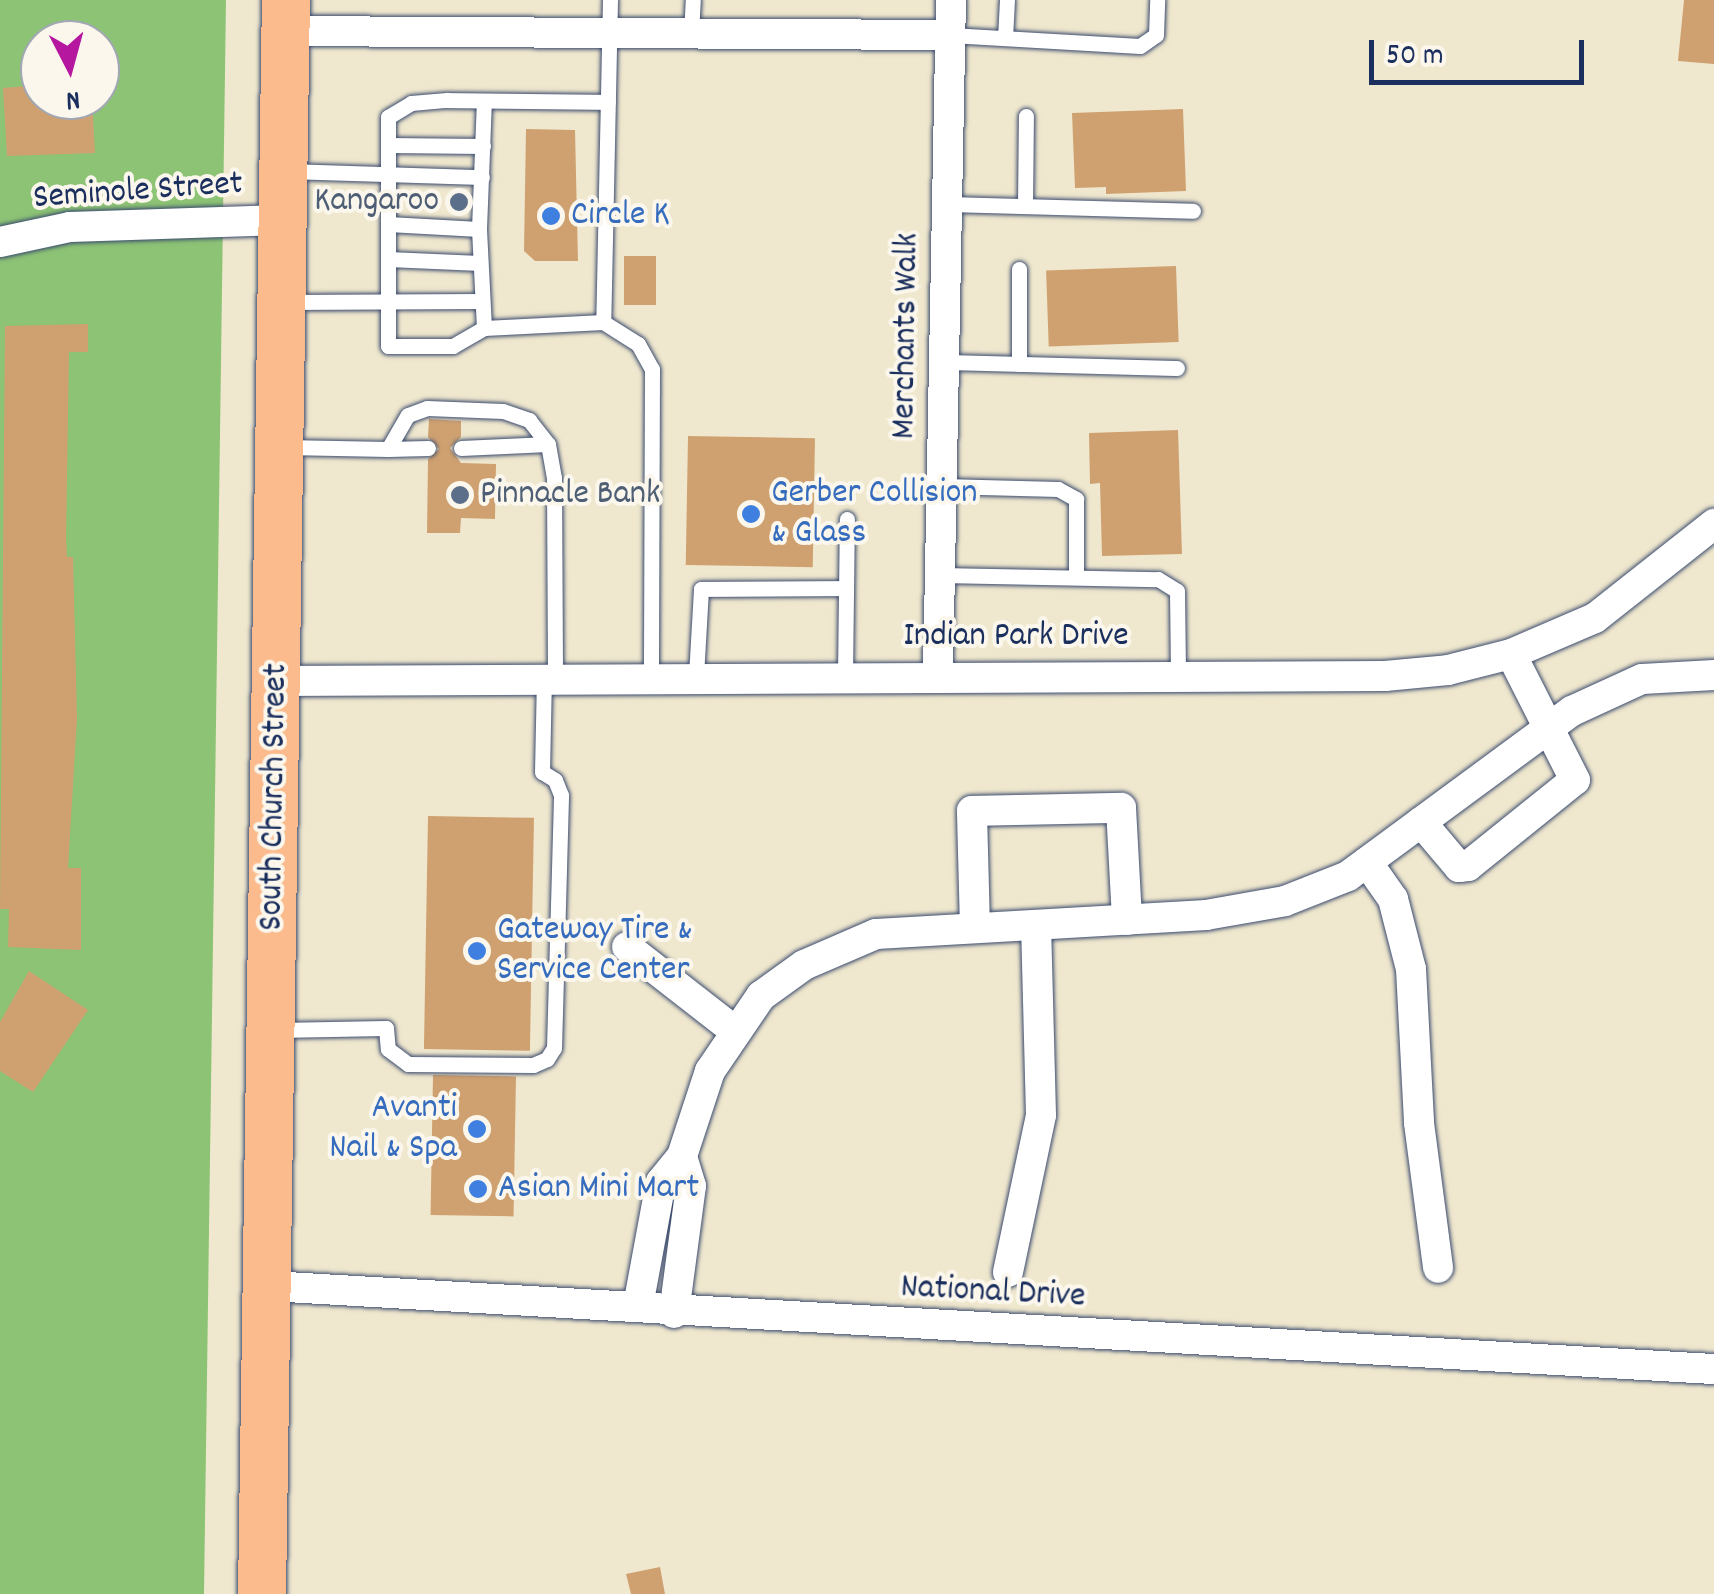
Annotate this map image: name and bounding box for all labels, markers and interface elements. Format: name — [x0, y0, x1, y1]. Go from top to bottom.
north arrow — [20, 20, 120, 120]
scale bar — [1374, 20, 1589, 82]
text: 50 m — [1386, 36, 1444, 79]
text: N — [64, 77, 82, 118]
street label: Seminole Street — [32, 164, 244, 220]
place label: Kangaroo — [314, 181, 439, 223]
marker: Kangaroo — [448, 191, 470, 213]
place label: Circle K — [571, 195, 670, 237]
marker: Circle K — [540, 205, 562, 227]
street label: Merchants Walk — [884, 232, 930, 440]
place label: Gerber Collision & Glass — [771, 473, 977, 555]
place label: Pinnacle Bank — [480, 474, 660, 516]
marker: Pinnacle Bank — [449, 484, 471, 506]
marker: Gerber Collision & Glass — [740, 503, 762, 525]
street label: Indian Park Drive — [903, 616, 1129, 658]
street label: South Church Street — [252, 663, 298, 931]
place label: Gateway Tire & Service Center — [497, 910, 693, 992]
marker: Gateway Tire & Service Center — [466, 940, 488, 962]
place label: Avanti Nail & Spa — [329, 1088, 457, 1170]
marker: Avanti Nail & Spa — [466, 1118, 488, 1140]
place label: Asian Mini Mart — [498, 1168, 699, 1210]
marker: Asian Mini Mart — [467, 1178, 489, 1200]
street label: National Drive — [900, 1267, 1086, 1319]

